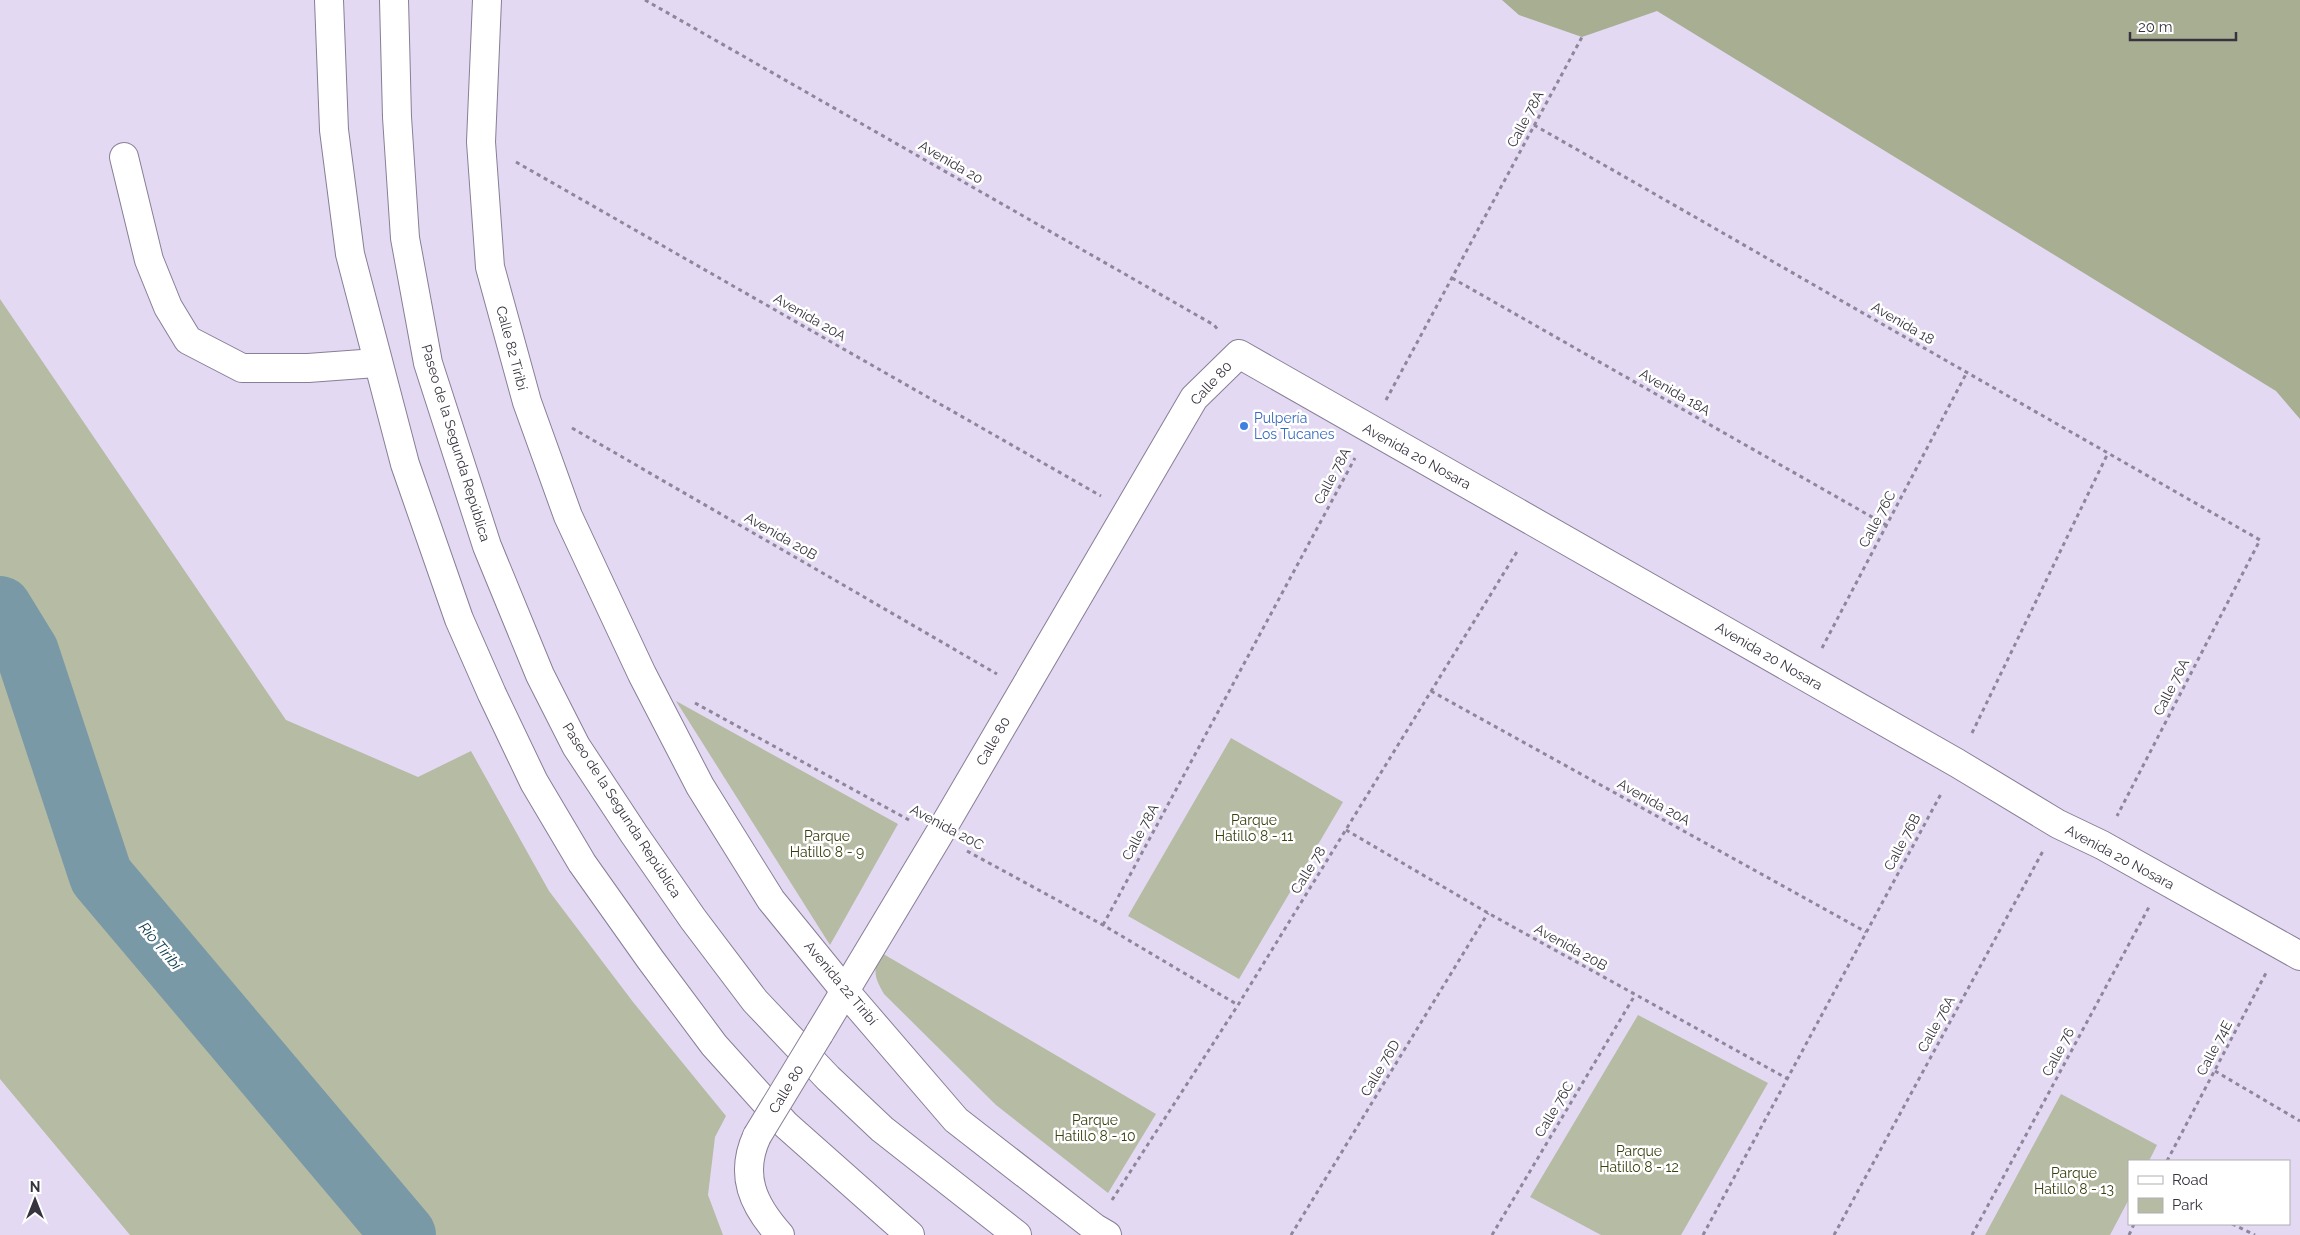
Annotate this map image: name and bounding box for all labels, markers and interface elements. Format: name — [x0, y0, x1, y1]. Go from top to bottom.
scale bar — [2130, 10, 2236, 42]
text: 20 m — [2138, 18, 2173, 36]
street label: Calle 78A — [1503, 88, 1547, 150]
street label: Avenida 20 — [916, 137, 986, 187]
street label: Avenida 20A — [771, 290, 849, 344]
street label: Avenida 18 — [1869, 299, 1937, 347]
street label: Calle 82 Tiribí — [493, 304, 531, 393]
street label: Paseo de la Segunda República — [418, 342, 494, 544]
street label: Calle 80 — [1187, 358, 1235, 408]
street label: Avenida 18A — [1637, 365, 1714, 419]
place label: Pulpería Los Tucanes — [1254, 410, 1335, 442]
marker: Pulpería Los Tucanes — [1238, 420, 1250, 432]
street label: Avenida 20 Nosara — [1360, 420, 1474, 492]
street label: Calle 78A — [1310, 445, 1354, 507]
street label: Calle 76C — [1855, 487, 1899, 550]
street label: Avenida 20B — [742, 509, 820, 563]
street label: Avenida 20 Nosara — [1713, 619, 1825, 693]
street label: Calle 76A — [2150, 655, 2192, 718]
street label: Calle 80 — [973, 714, 1013, 768]
street label: Paseo de la Segunda República — [559, 720, 685, 900]
street label: Avenida 20A — [1615, 775, 1694, 829]
street label: Avenida 20C — [907, 801, 987, 853]
street label: Calle 78A — [1118, 801, 1162, 863]
street label: Calle 76B — [1880, 811, 1924, 873]
park label: Parque Hatillo 8 - 11 — [1215, 812, 1293, 844]
street label: Avenida 20 Nosara — [2063, 822, 2177, 892]
park label: Parque Hatillo 8 - 9 — [790, 828, 864, 860]
street label: Calle 78 — [1287, 844, 1329, 896]
water label: Río Tiribí — [135, 918, 186, 975]
street label: Avenida 20B — [1532, 920, 1610, 974]
street label: Avenida 22 Tiribí — [801, 938, 881, 1029]
street label: Calle 76A — [1914, 993, 1958, 1055]
street label: Calle 74E — [2193, 1018, 2235, 1078]
street label: Calle 76 — [2039, 1025, 2077, 1079]
street label: Calle 76D — [1357, 1037, 1403, 1099]
street label: Calle 80 — [765, 1062, 807, 1116]
street label: Calle 76C — [1531, 1078, 1577, 1140]
park label: Parque Hatillo 8 - 10 — [1054, 1112, 1136, 1144]
park label: Parque Hatillo 8 - 12 — [1599, 1143, 1679, 1175]
legend — [2128, 1160, 2290, 1225]
park label: Parque Hatillo 8 - 13 — [2034, 1165, 2114, 1197]
text: Road — [2172, 1171, 2208, 1189]
north arrow — [10, 1175, 60, 1225]
text: N — [30, 1179, 40, 1195]
text: Park — [2172, 1196, 2203, 1214]

